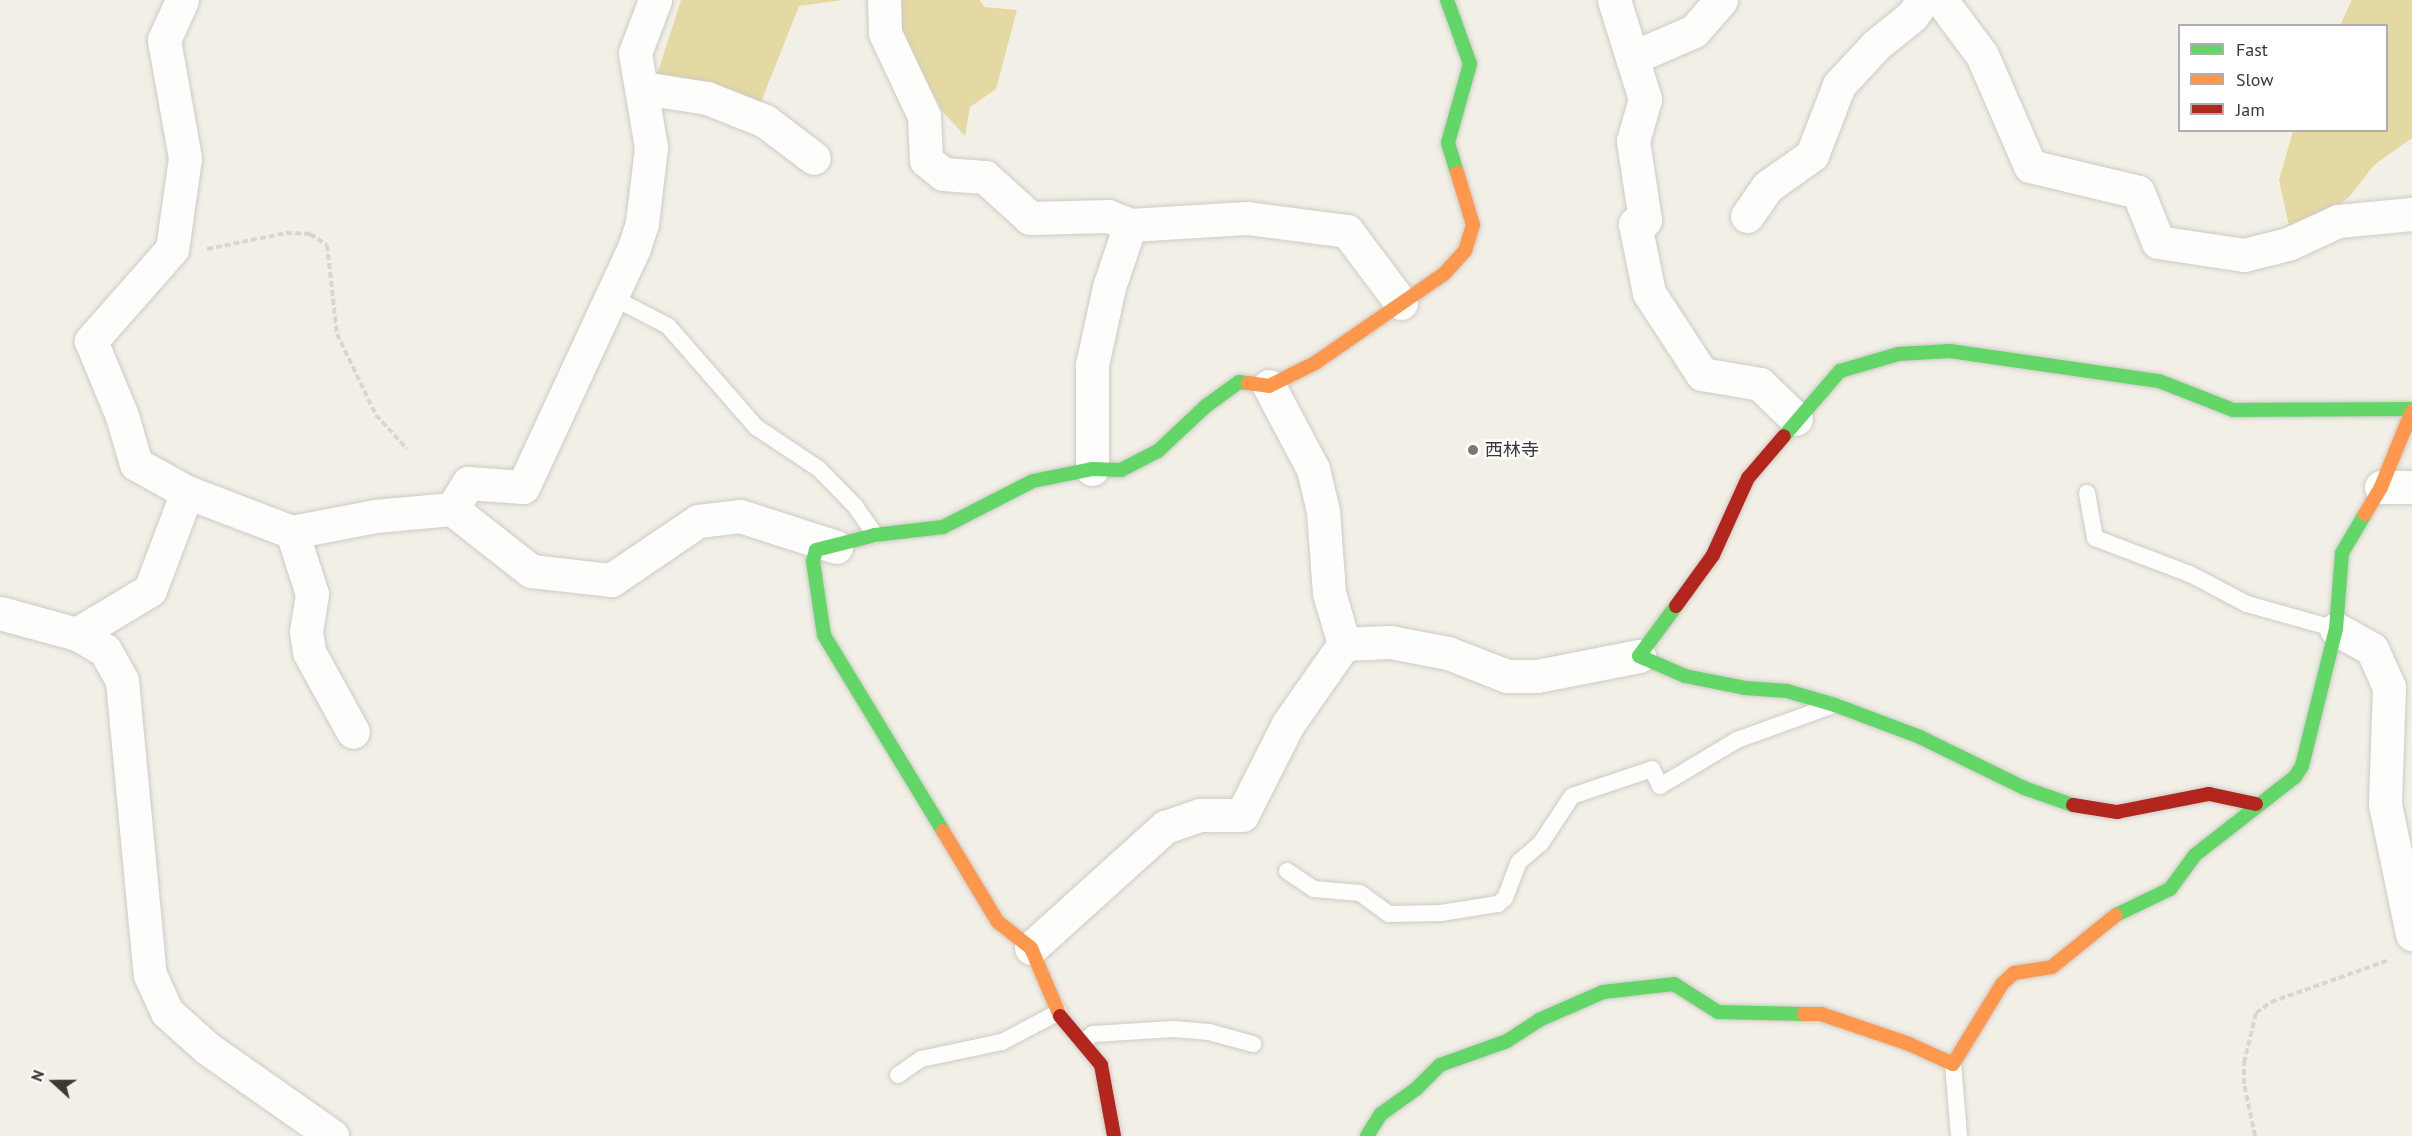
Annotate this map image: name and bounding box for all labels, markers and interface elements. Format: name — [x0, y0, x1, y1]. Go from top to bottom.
legend — [2178, 24, 2388, 132]
text: Fast — [2236, 38, 2268, 61]
text: Slow — [2236, 68, 2274, 91]
text: Jam — [2236, 98, 2265, 121]
place label: 西林寺 — [1485, 439, 1539, 461]
marker: 西林寺 — [1466, 443, 1480, 457]
north arrow — [24, 1052, 84, 1112]
text: N — [26, 1067, 48, 1084]

